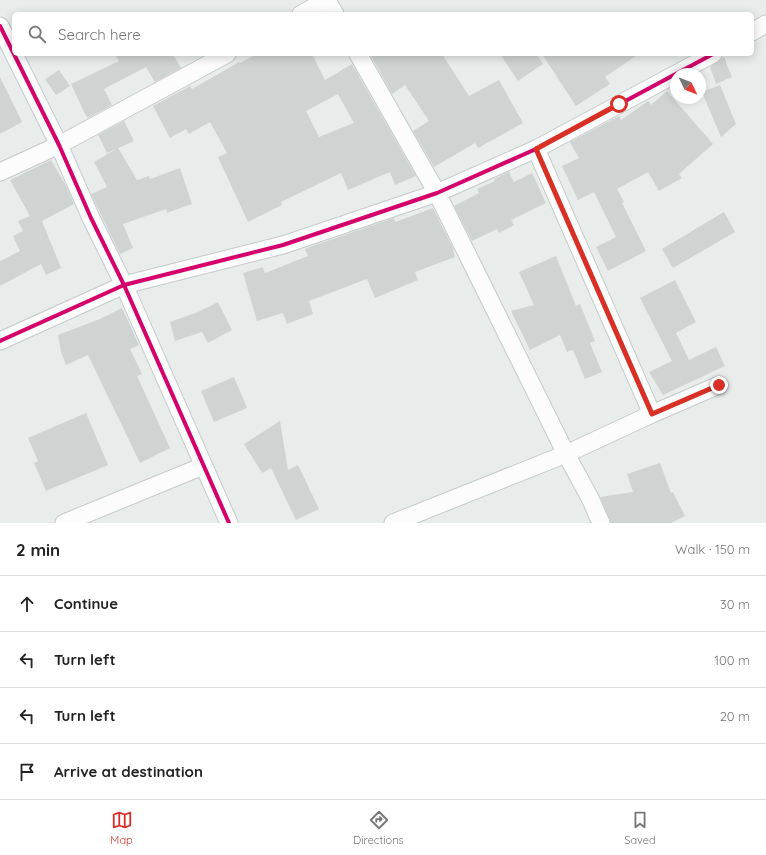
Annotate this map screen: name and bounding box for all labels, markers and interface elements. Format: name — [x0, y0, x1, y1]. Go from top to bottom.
search box — [12, 12, 754, 56]
icon: search — [26, 23, 48, 45]
text: Search here — [58, 25, 141, 44]
north arrow — [670, 68, 706, 104]
route start — [610, 95, 628, 113]
route end — [710, 376, 728, 394]
text: 2 min — [16, 539, 60, 560]
text: Walk · 150 m — [675, 541, 750, 557]
icon: ahead — [16, 593, 38, 615]
text: Continue — [54, 594, 118, 613]
text: 30 m — [720, 596, 750, 612]
icon: left — [16, 649, 38, 671]
text: Turn left — [54, 650, 116, 669]
text: 100 m — [714, 652, 750, 668]
icon: left — [16, 705, 38, 727]
text: Turn left — [54, 706, 116, 725]
text: 20 m — [720, 708, 750, 724]
icon: arrive — [16, 761, 38, 783]
text: Arrive at destination — [54, 762, 203, 781]
tab: Map — [110, 809, 133, 847]
tab: Directions — [353, 809, 404, 847]
tab: Saved — [624, 809, 656, 847]

